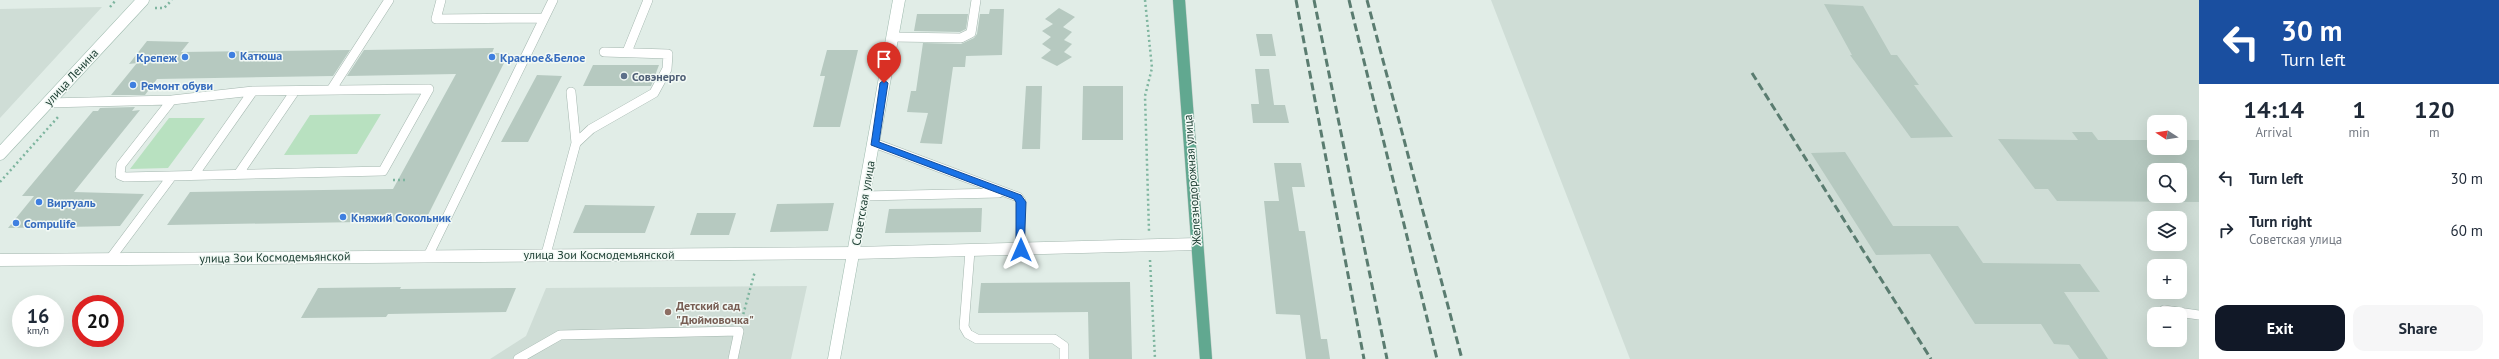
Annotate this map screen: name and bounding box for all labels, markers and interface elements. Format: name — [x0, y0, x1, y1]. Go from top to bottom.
text: 30 m — [2281, 12, 2342, 49]
icon: left — [2215, 16, 2267, 68]
pin — [867, 42, 901, 83]
street label: улица Ленина — [41, 45, 101, 109]
place label: Катюша — [240, 48, 282, 63]
icon: arrive — [873, 48, 895, 70]
text: Turn left — [2281, 48, 2346, 71]
place label: Крепеж — [136, 50, 178, 65]
marker: Катюша — [227, 50, 237, 60]
place label: Красное&Белое — [500, 50, 585, 65]
marker: Крепеж — [180, 52, 190, 62]
marker: Красное&Белое — [487, 52, 497, 62]
place label: Совэнерго — [632, 69, 687, 84]
marker: Совэнерго — [619, 71, 629, 81]
place label: Ремонт обуви — [141, 78, 213, 93]
marker: Ремонт обуви — [128, 80, 138, 90]
text: 14:14 — [2243, 94, 2304, 125]
text: 1 — [2352, 94, 2366, 125]
text: 120 — [2414, 94, 2455, 125]
street label: Железнодорожная улица — [1180, 114, 1204, 247]
north arrow — [2147, 115, 2187, 155]
map controls — [2147, 115, 2187, 347]
text: Arrival — [2256, 124, 2292, 141]
text: min — [2348, 124, 2370, 141]
text: m — [2429, 124, 2440, 141]
street label: Советская улица — [848, 159, 878, 247]
button: search — [2147, 163, 2187, 203]
icon: left — [2215, 167, 2237, 189]
text: Turn left — [2249, 169, 2303, 188]
text: 30 m — [2450, 169, 2483, 188]
place label: Виртуаль — [47, 195, 96, 210]
marker: Виртуаль — [34, 197, 44, 207]
place label: Княжий Сокольник — [351, 210, 451, 225]
button: layers — [2147, 211, 2187, 251]
marker: Княжий Сокольник — [338, 212, 348, 222]
text: Turn right — [2249, 212, 2312, 231]
place label: Compulife — [24, 216, 76, 231]
marker: Compulife — [11, 218, 21, 228]
icon: right — [2215, 219, 2237, 241]
text: 60 m — [2450, 221, 2483, 240]
position arrow — [1000, 229, 1042, 271]
text: Советская улица — [2249, 231, 2342, 248]
street label: улица Зои Космодемьянской — [524, 247, 675, 262]
street label: улица Зои Космодемьянской — [199, 248, 351, 266]
button: + — [2147, 259, 2187, 299]
speed limit sign: 20 — [72, 295, 124, 347]
place label: Детский сад "Дюймовочка" — [676, 298, 754, 327]
text: 16 — [27, 303, 49, 329]
button: Exit — [2215, 305, 2345, 351]
button: Share — [2353, 305, 2483, 351]
marker: Детский сад "Дюймовочка" — [663, 307, 673, 317]
button: − — [2147, 307, 2187, 347]
text: km/h — [27, 324, 49, 337]

